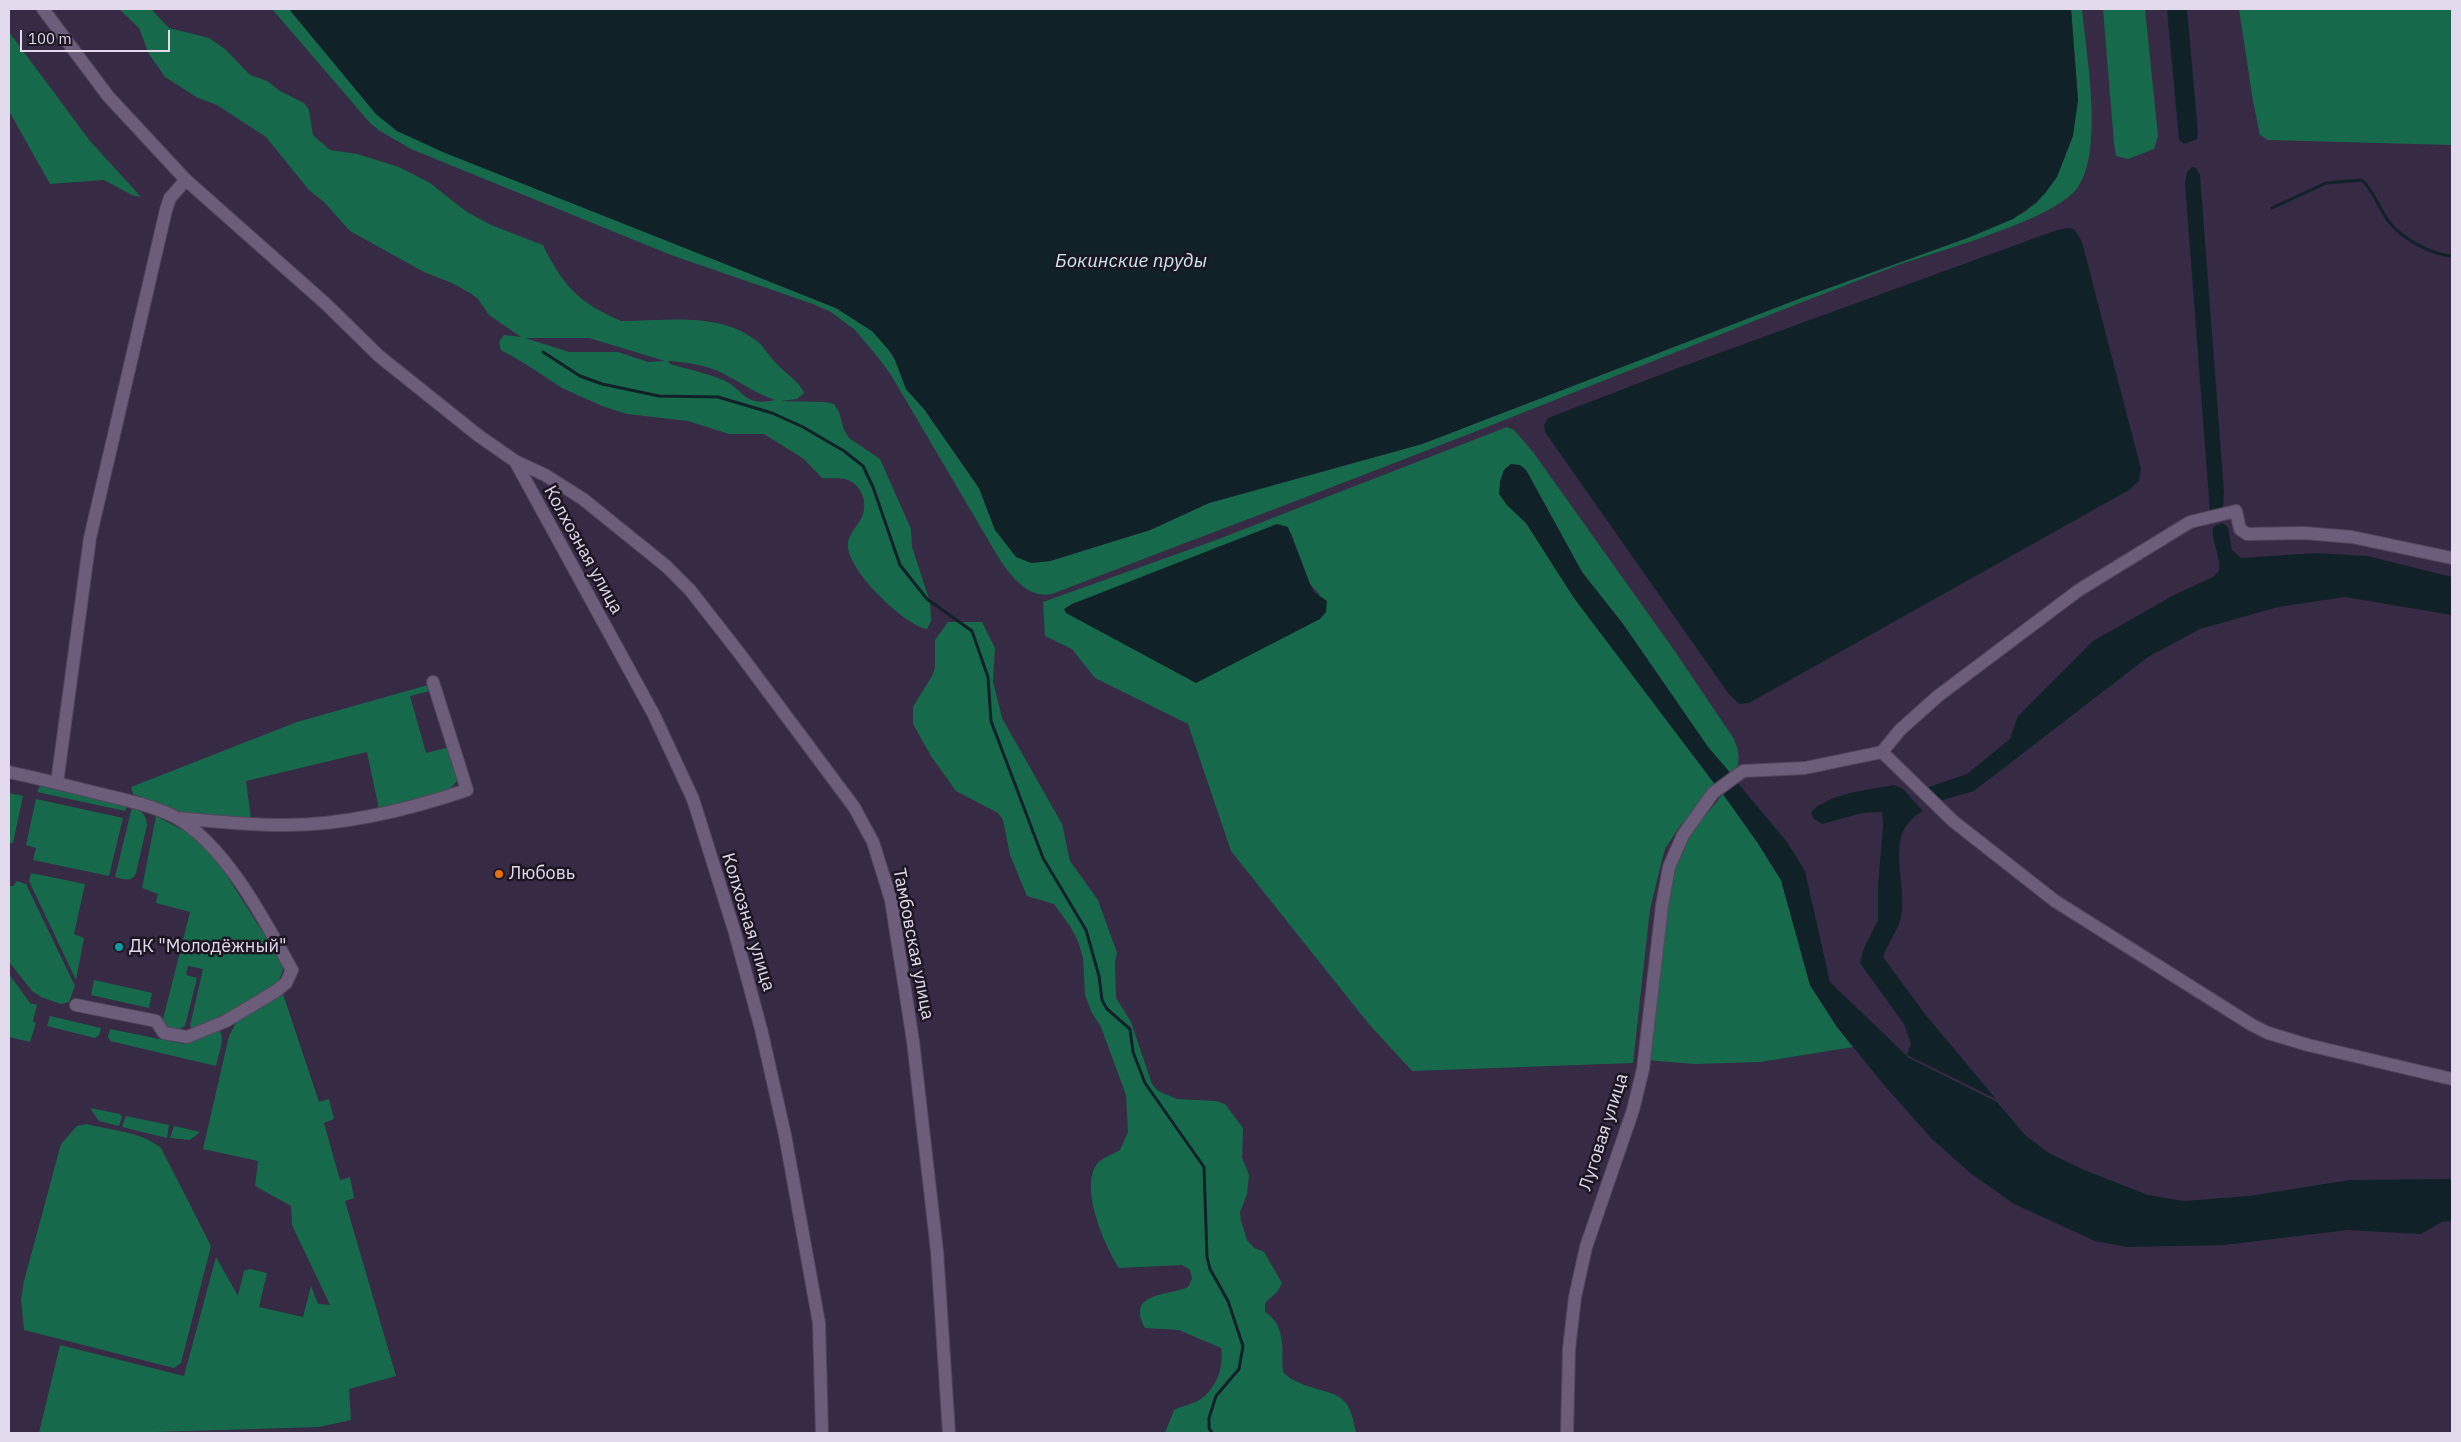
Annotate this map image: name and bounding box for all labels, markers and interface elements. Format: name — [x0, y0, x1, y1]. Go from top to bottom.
scale bar — [22, 20, 172, 52]
text: 100 m — [28, 29, 72, 48]
water label: Бокинские пруды — [1055, 251, 1207, 273]
street label: Колхозная улица — [539, 482, 627, 618]
street label: Колхозная улица — [717, 850, 779, 994]
place label: Любовь — [509, 863, 575, 885]
street label: Тамбовская улица — [888, 867, 938, 1021]
marker: Любовь — [493, 868, 505, 880]
place label: ДК "Молодёжный" — [129, 936, 287, 958]
marker: ДК "Молодёжный" — [113, 941, 125, 953]
street label: Луговая улица — [1575, 1071, 1633, 1193]

